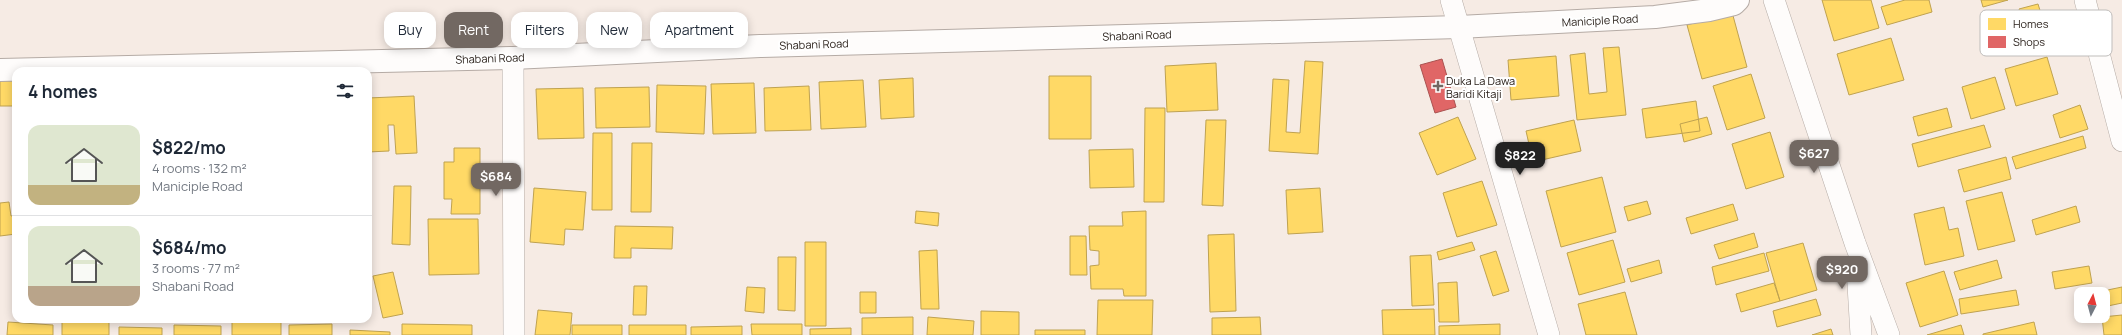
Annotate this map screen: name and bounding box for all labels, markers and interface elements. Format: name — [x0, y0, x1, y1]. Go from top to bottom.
legend — [1980, 10, 2112, 56]
street label: Maniciple Road — [1561, 11, 1639, 29]
chip: Buy — [384, 12, 436, 48]
chip: Rent — [444, 12, 503, 48]
chip: Filters — [511, 12, 578, 48]
chip: New — [586, 12, 642, 48]
chip: Apartment — [650, 12, 748, 48]
text: Homes — [2013, 16, 2049, 31]
street label: Shabani Road — [1102, 26, 1172, 44]
text: Shops — [2013, 34, 2045, 49]
street label: Shabani Road — [779, 35, 849, 53]
street label: Shabani Road — [455, 49, 525, 67]
place label: Duka La Dawa Baridi Kitaji — [1446, 73, 1515, 101]
text: 4 homes — [28, 80, 97, 103]
icon: filters — [334, 80, 356, 102]
marker: Duka La Dawa Baridi Kitaji — [1433, 81, 1443, 91]
text: $822/mo — [152, 136, 226, 159]
pin: $627 — [1790, 140, 1838, 174]
icon: home — [60, 141, 108, 189]
pin: $822 — [1496, 142, 1544, 176]
text: $627 — [1799, 144, 1829, 162]
text: $822 — [1504, 146, 1536, 164]
text: 4 rooms · 132 m² — [152, 159, 247, 177]
pin: $684 — [472, 163, 520, 197]
text: $684 — [480, 167, 512, 185]
text: Maniciple Road — [152, 177, 243, 195]
text: $684/mo — [152, 236, 227, 259]
icon: home — [60, 242, 108, 290]
pin: $920 — [1818, 256, 1866, 290]
text: 3 rooms · 77 m² — [152, 259, 240, 277]
text: $920 — [1826, 260, 1858, 278]
text: Shabani Road — [152, 277, 234, 295]
north arrow — [2074, 287, 2110, 323]
map controls — [2074, 287, 2110, 323]

